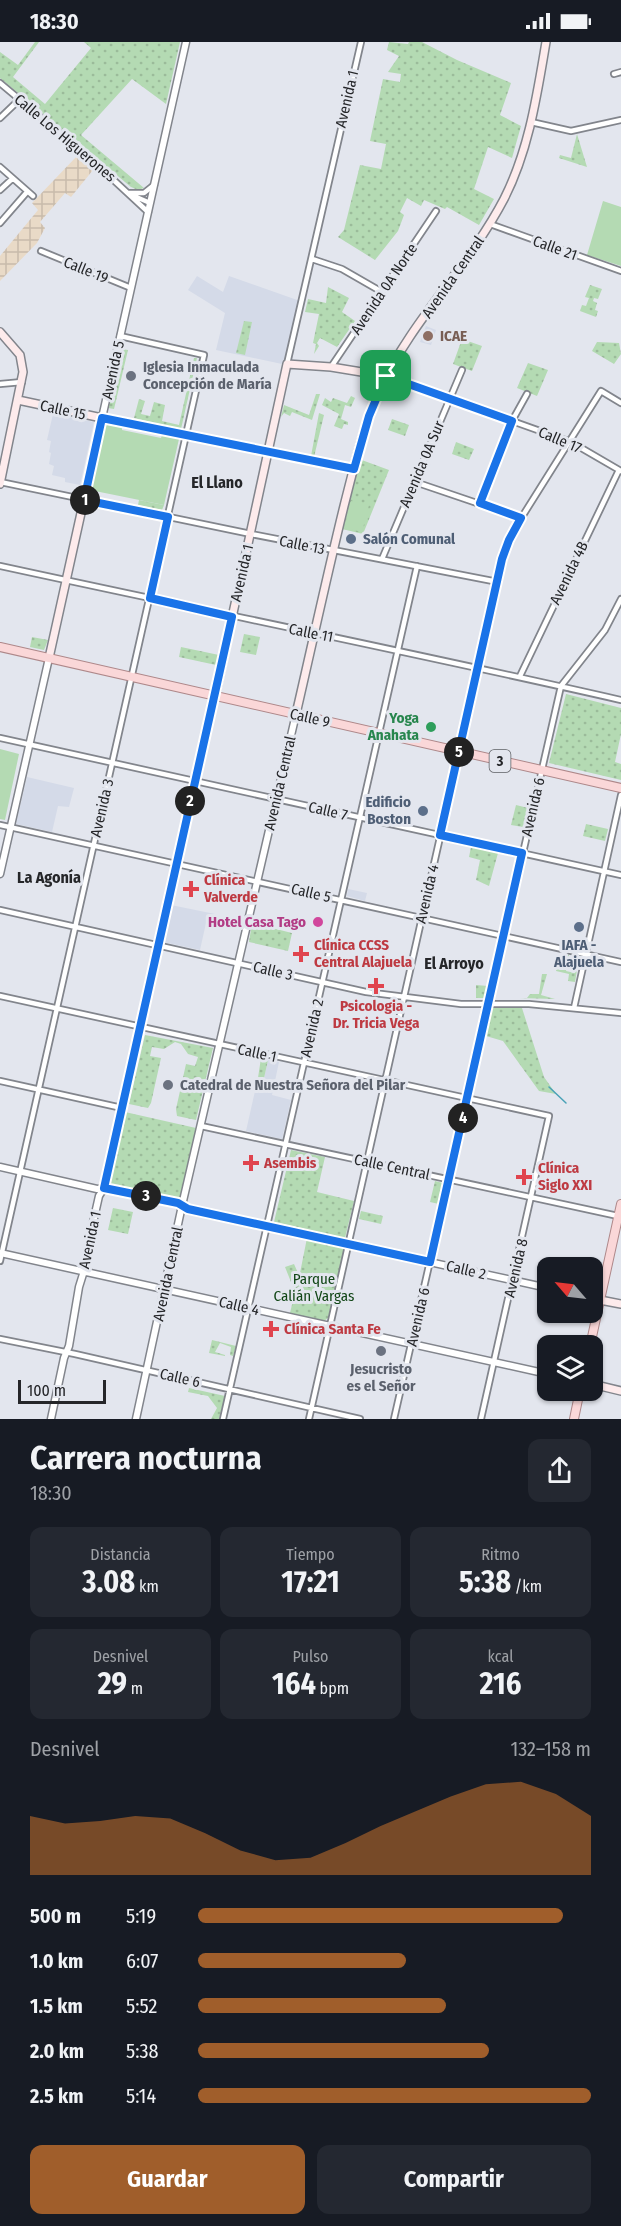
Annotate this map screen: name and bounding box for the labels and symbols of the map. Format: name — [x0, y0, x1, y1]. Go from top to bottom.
street label: Avenida 1 — [332, 69, 362, 129]
street label: Calle Los Higuerones — [11, 90, 119, 186]
street label: Avenida Central — [418, 232, 488, 321]
street label: Calle 21 — [530, 232, 580, 264]
street label: Avenida 0A Norte — [347, 240, 421, 338]
street label: Calle 19 — [61, 253, 111, 287]
place label: ICAE — [440, 327, 467, 345]
marker: ICAE — [421, 329, 435, 343]
street label: Avenida 5 — [98, 339, 128, 401]
pin — [360, 350, 411, 401]
place label: Iglesia Inmaculada Concepción de María — [143, 358, 272, 393]
marker: Iglesia Inmaculada Concepción de María — [124, 369, 138, 383]
street label: Calle 15 — [39, 396, 88, 424]
street label: Avenida 0A Sur — [396, 417, 449, 510]
street label: Calle 17 — [536, 423, 584, 457]
district label: El Llano — [191, 473, 243, 492]
pin: 1 — [70, 485, 100, 515]
place label: Salón Comunal — [363, 530, 456, 548]
street label: Calle 13 — [278, 532, 327, 558]
marker: Salón Comunal — [344, 532, 358, 546]
street label: Avenida 4B — [546, 539, 592, 607]
street label: Avenida 1 — [227, 543, 257, 603]
street label: Calle 11 — [287, 620, 335, 646]
street label: Calle 9 — [288, 705, 332, 731]
place label: Yoga Anahata — [367, 709, 420, 744]
marker: Yoga Anahata — [424, 720, 438, 734]
street label: Avenida Central — [260, 734, 300, 832]
pin: 5 — [444, 737, 474, 767]
road number: 3 — [490, 750, 510, 772]
street label: Avenida 6 — [517, 776, 549, 838]
street label: Avenida 3 — [87, 777, 117, 839]
pin: 2 — [175, 786, 205, 816]
place label: Edificio Boston — [365, 793, 411, 828]
street label: Calle 7 — [307, 798, 349, 824]
marker: Edificio Boston — [416, 804, 430, 818]
street label: Avenida 4 — [412, 863, 442, 925]
district label: La Agonía — [17, 868, 81, 887]
place label: Clínica Valverde — [203, 871, 258, 906]
marker: Clínica Valverde — [182, 880, 200, 898]
street label: Calle 5 — [289, 880, 333, 906]
place label: Hotel Casa Tago — [208, 913, 306, 931]
marker: Hotel Casa Tago — [311, 915, 325, 929]
marker: IAFA - Alajuela — [572, 920, 586, 934]
place label: Clínica CCSS Central Alajuela — [314, 936, 413, 971]
place label: IAFA - Alajuela — [553, 936, 605, 971]
marker: Clínica CCSS Central Alajuela — [292, 945, 310, 963]
district label: El Arroyo — [424, 954, 484, 973]
street label: Calle 3 — [251, 958, 295, 984]
marker: Psicologia - Dr. Tricia Vega — [367, 977, 385, 995]
street label: Avenida 2 — [297, 997, 328, 1059]
place label: Psicologia - Dr. Tricia Vega — [333, 997, 420, 1032]
street label: Calle 1 — [236, 1040, 278, 1066]
place label: Catedral de Nuestra Señora del Pilar — [180, 1076, 406, 1094]
marker: Catedral de Nuestra Señora del Pilar — [161, 1078, 175, 1092]
pin: 4 — [448, 1103, 478, 1133]
street label: Calle Central — [353, 1150, 432, 1184]
marker: Asembis — [242, 1154, 260, 1172]
place label: Asembis — [263, 1154, 317, 1172]
place label: Clínica Siglo XXI — [538, 1159, 592, 1194]
marker: Clínica Siglo XXI — [515, 1168, 533, 1186]
pin: 3 — [131, 1181, 161, 1211]
street label: Avenida 1 — [75, 1210, 105, 1270]
street label: Avenida Central — [149, 1225, 187, 1323]
street label: Avenida 8 — [500, 1237, 532, 1299]
street label: Calle 2 — [444, 1257, 488, 1283]
north arrow — [537, 1257, 603, 1323]
park label: Parque Calián Vargas — [273, 1270, 355, 1305]
street label: Avenida 6 — [402, 1286, 434, 1348]
street label: Calle 4 — [217, 1293, 261, 1319]
marker: Clínica Santa Fe — [262, 1320, 280, 1338]
place label: Clínica Santa Fe — [284, 1320, 381, 1338]
marker: Jesucristo es el Señor — [374, 1344, 388, 1358]
place label: Jesucristo es el Señor — [347, 1360, 416, 1395]
street label: Calle 6 — [158, 1365, 202, 1391]
scale bar — [18, 1377, 106, 1404]

